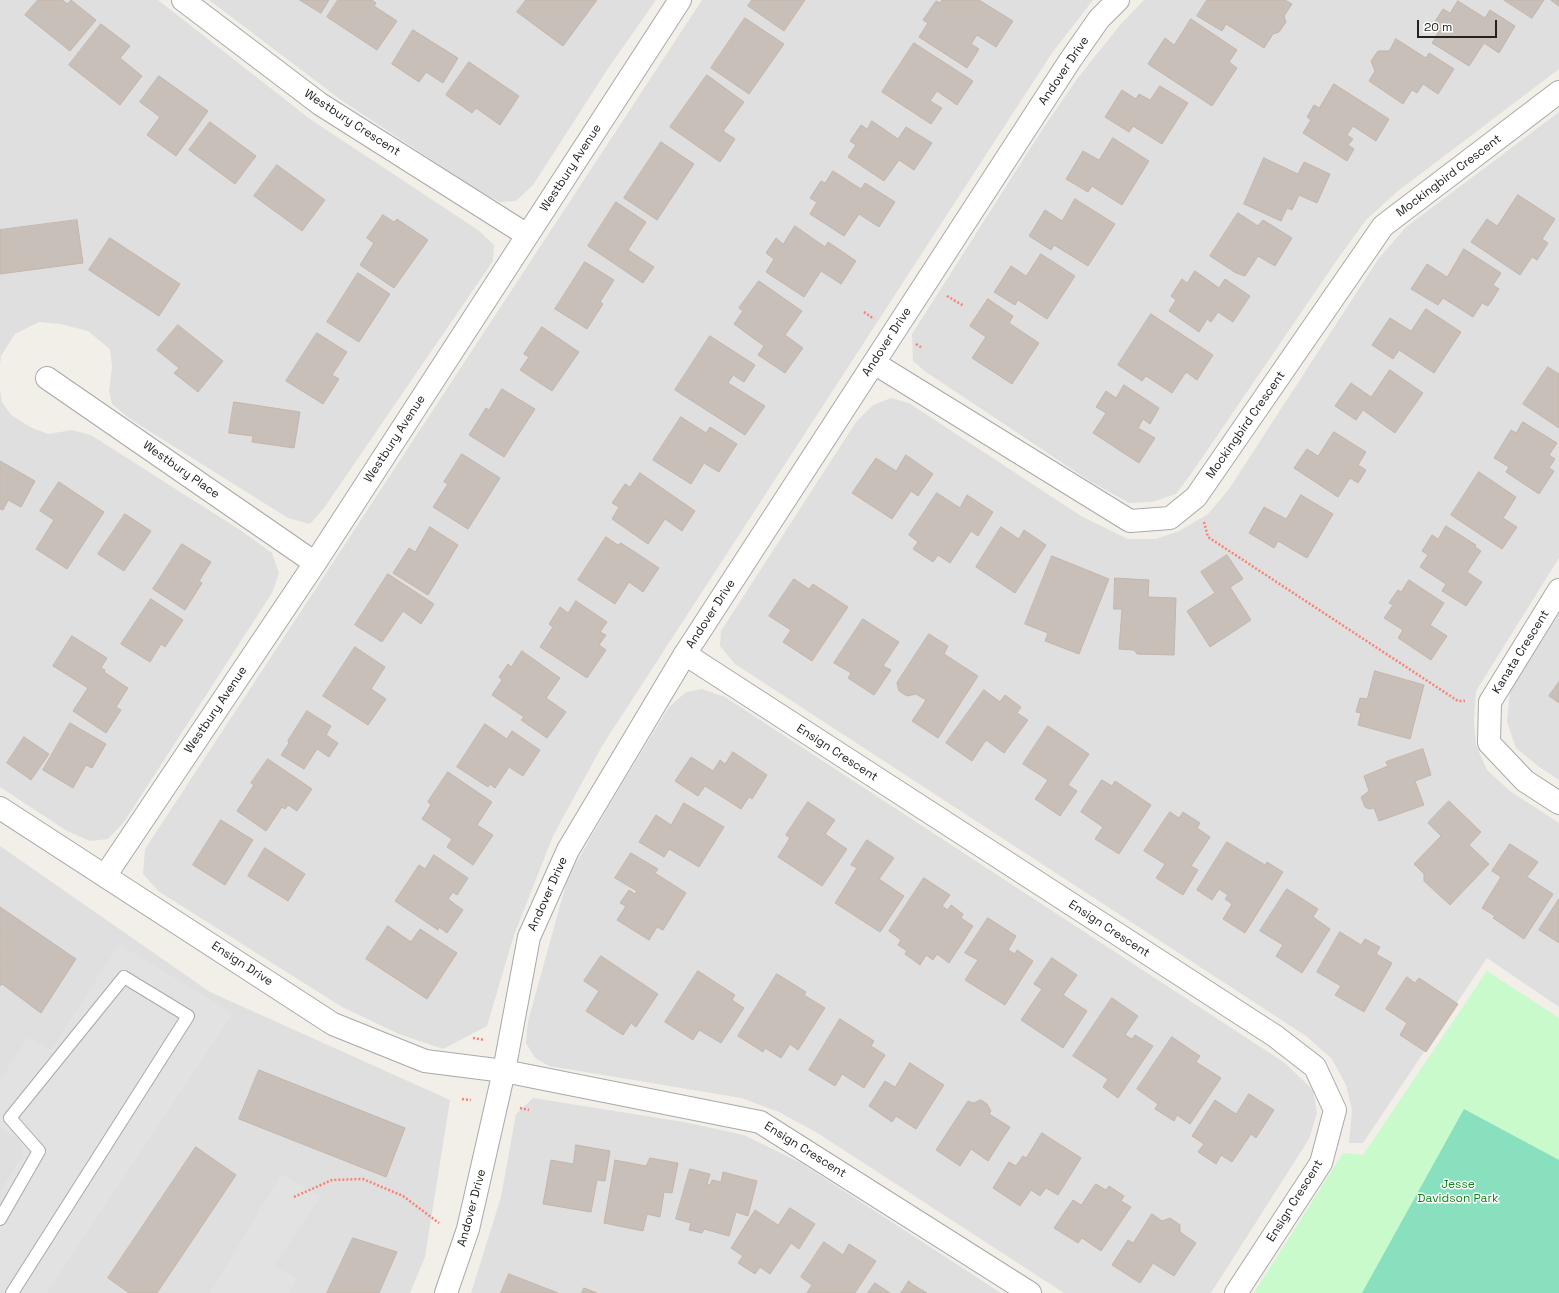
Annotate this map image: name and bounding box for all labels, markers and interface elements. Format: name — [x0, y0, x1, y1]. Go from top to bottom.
scale bar — [1419, 12, 1499, 38]
text: 20 m — [1424, 19, 1452, 35]
street label: Andover Drive — [1036, 34, 1092, 108]
street label: Westbury Crescent — [301, 87, 403, 159]
street label: Westbury Avenue — [537, 121, 605, 215]
street label: Mockingbird Crescent — [1394, 132, 1504, 220]
street label: Andover Drive — [859, 305, 915, 379]
street label: Mockingbird Crescent — [1203, 369, 1289, 481]
street label: Westbury Avenue — [361, 392, 429, 486]
street label: Westbury Place — [140, 438, 222, 502]
street label: Andover Drive — [683, 577, 739, 651]
street label: Kanata Crescent — [1489, 607, 1553, 697]
street label: Westbury Avenue — [182, 664, 250, 756]
street label: Ensign Crescent — [794, 721, 880, 785]
street label: Andover Drive — [525, 855, 571, 933]
street label: Ensign Crescent — [1066, 897, 1152, 961]
street label: Ensign Drive — [209, 939, 275, 989]
street label: Ensign Crescent — [761, 1119, 849, 1181]
street label: Ensign Crescent — [1264, 1157, 1326, 1245]
street label: Andover Drive — [455, 1168, 489, 1248]
park label: Jesse Davidson Park — [1418, 1178, 1498, 1206]

